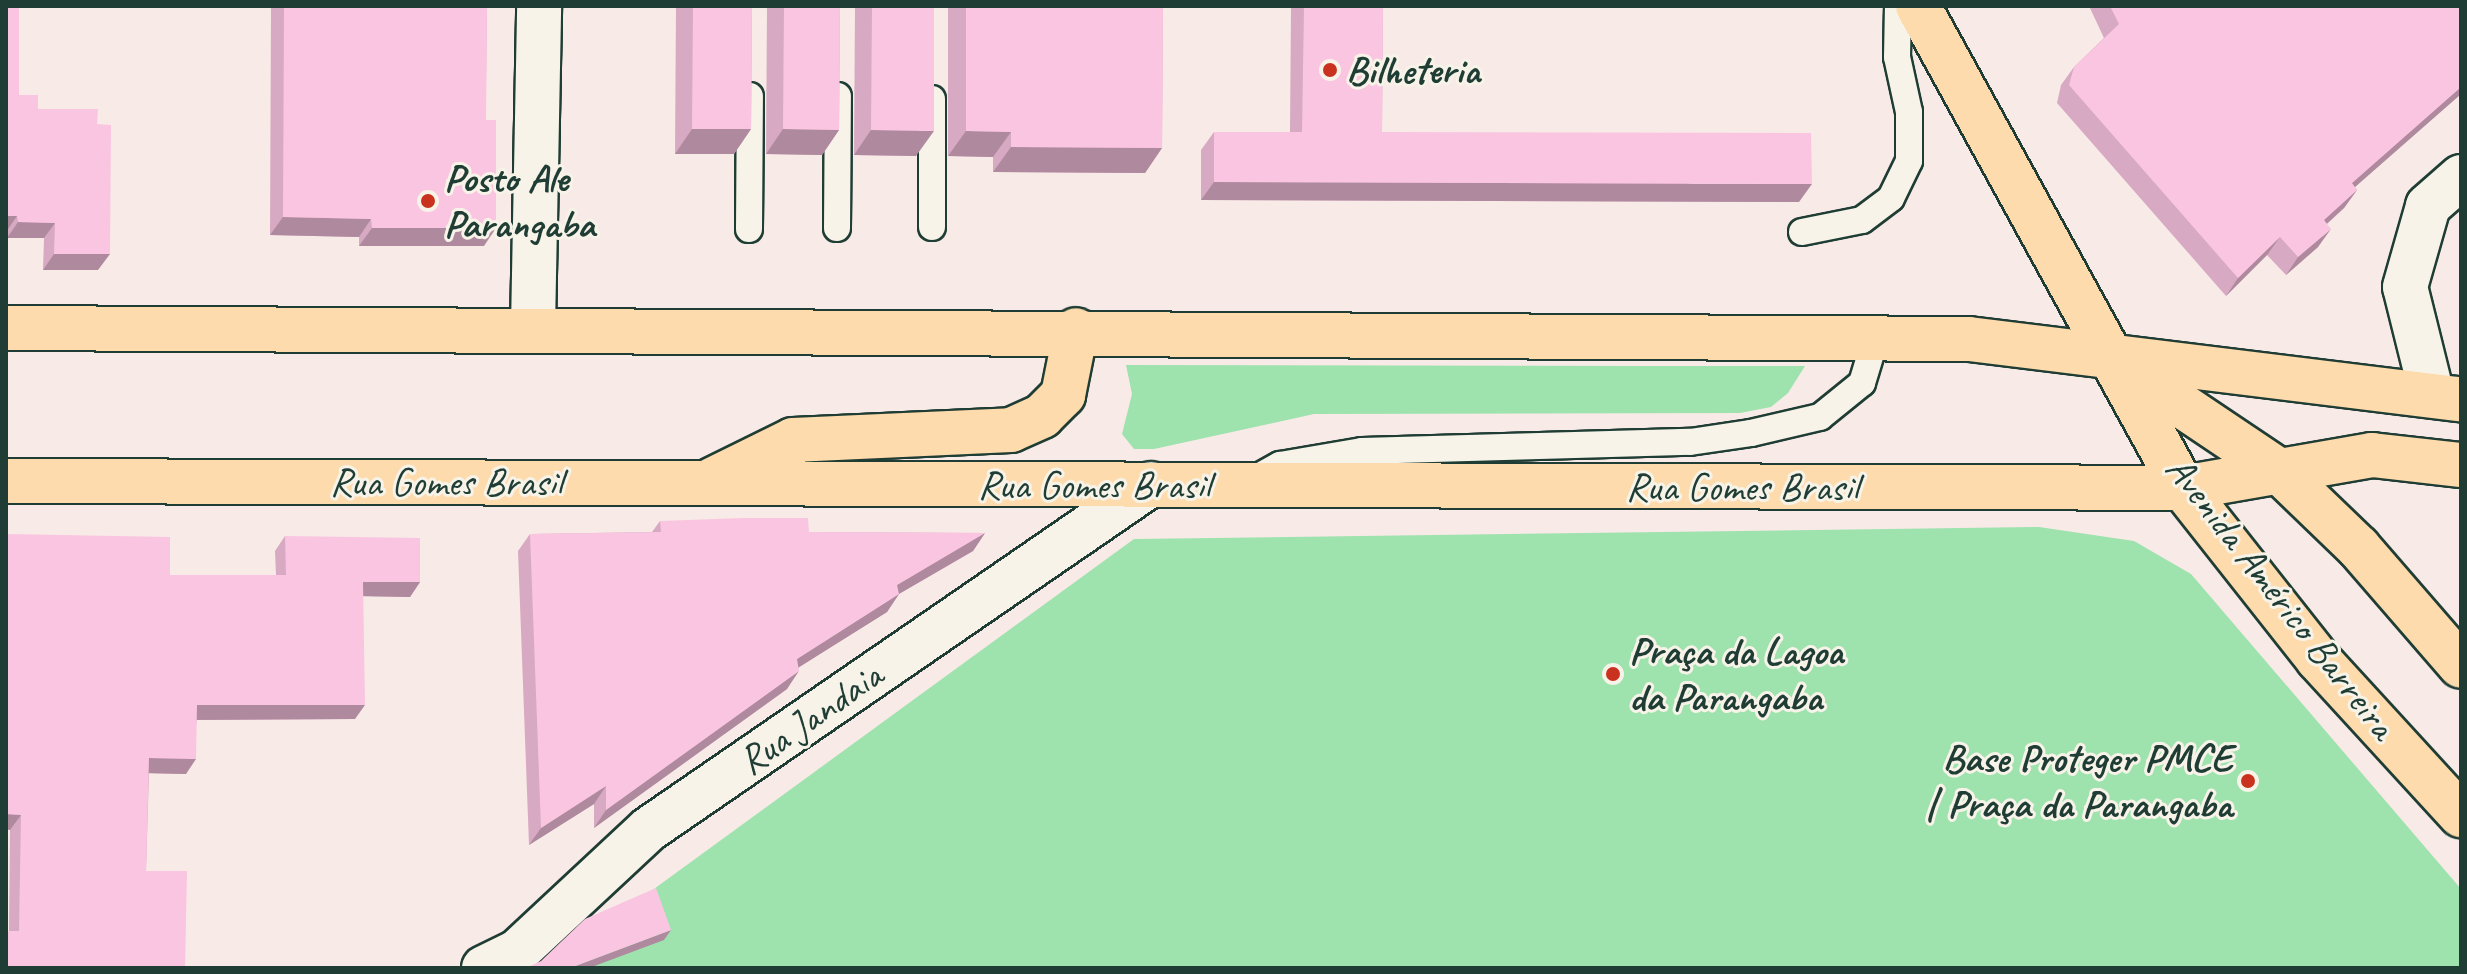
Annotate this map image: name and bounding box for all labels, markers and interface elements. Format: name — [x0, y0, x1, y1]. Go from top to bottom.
place label: Bilheteria — [1346, 46, 1480, 94]
marker: Bilheteria — [1321, 61, 1339, 79]
place label: Posto Ale Parangaba — [444, 154, 595, 248]
marker: Posto Ale Parangaba — [419, 192, 437, 210]
street label: Avenida Américo Barreira — [2155, 445, 2407, 749]
street label: Rua Gomes Brasil — [329, 458, 563, 506]
street label: Rua Gomes Brasil — [977, 461, 1211, 509]
street label: Rua Gomes Brasil — [1625, 463, 1859, 511]
place label: Praça da Lagoa da Parangaba — [1629, 627, 1846, 721]
street label: Rua Jandaia — [729, 651, 891, 785]
marker: Praça da Lagoa da Parangaba — [1604, 665, 1622, 683]
place label: Base Proteger PMCE | Praça da Parangaba — [1922, 734, 2232, 828]
marker: Base Proteger PMCE | Praça da Parangaba — [2239, 772, 2257, 790]

